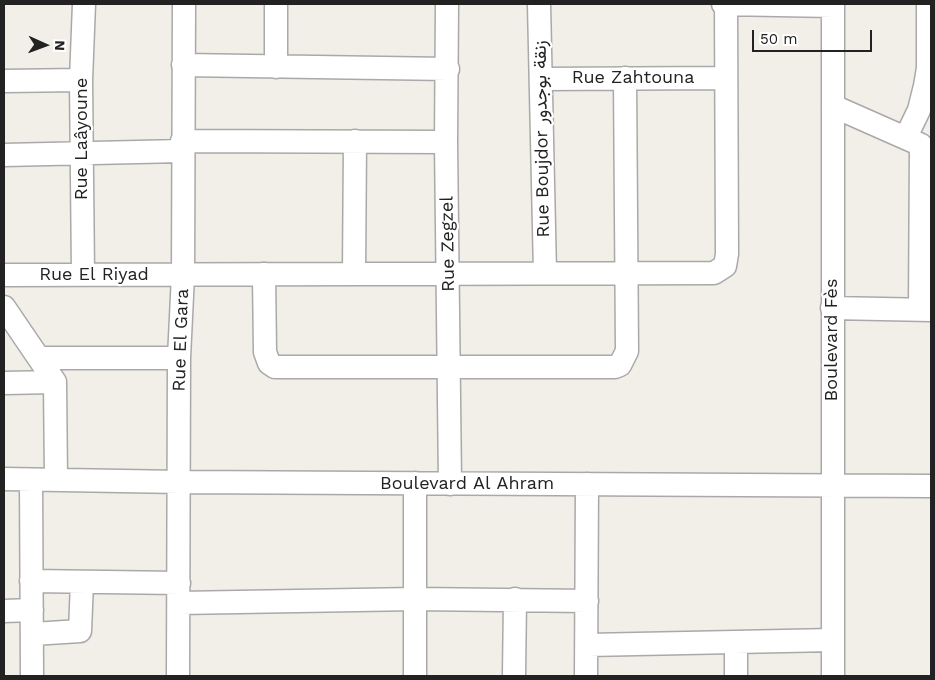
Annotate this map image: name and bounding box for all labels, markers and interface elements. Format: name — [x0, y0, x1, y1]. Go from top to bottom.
north arrow — [20, 20, 70, 70]
scale bar — [755, 20, 875, 52]
text: 50 m — [760, 30, 797, 48]
text: N — [52, 40, 68, 51]
street label: Rue Boujdor زنقة بوجدور — [529, 40, 555, 238]
street label: Rue Zahtouna — [572, 67, 694, 89]
street label: Rue Laâyoune — [71, 78, 93, 200]
street label: Rue Zegzel — [436, 196, 460, 292]
street label: Rue El Riyad — [39, 264, 149, 286]
street label: Boulevard Fès — [821, 279, 843, 401]
street label: Rue El Gara — [168, 288, 194, 392]
street label: Boulevard Al Ahram — [380, 473, 554, 495]

